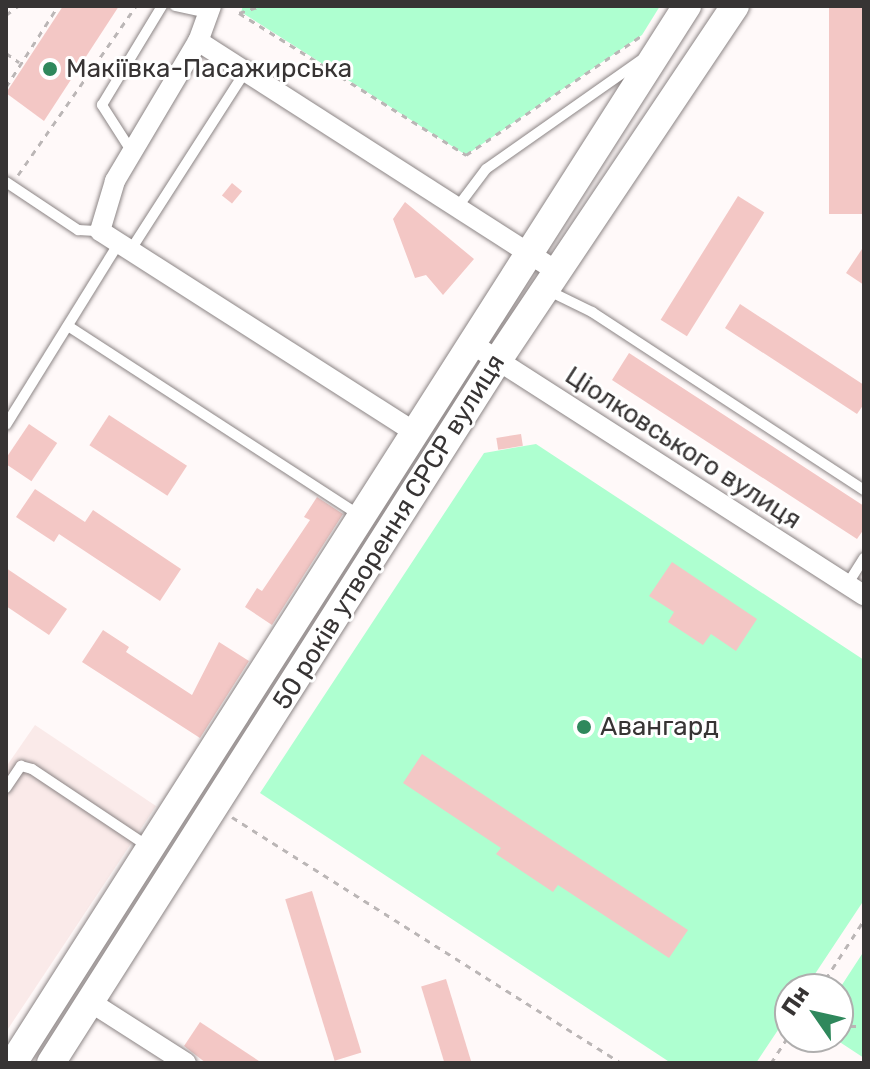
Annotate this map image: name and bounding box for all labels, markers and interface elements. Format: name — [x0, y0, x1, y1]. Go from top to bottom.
place label: Макіївка-Пасажирська — [66, 53, 352, 85]
marker: Макіївка-Пасажирська — [41, 60, 59, 78]
street label: 50 років утворення СРСР вулиця — [266, 349, 512, 715]
street label: Ціолковського вулиця — [559, 360, 807, 536]
place label: Авангард — [600, 711, 719, 743]
marker: Авангард — [575, 718, 593, 736]
north arrow — [774, 973, 854, 1053]
text: Пн — [776, 980, 815, 1021]

